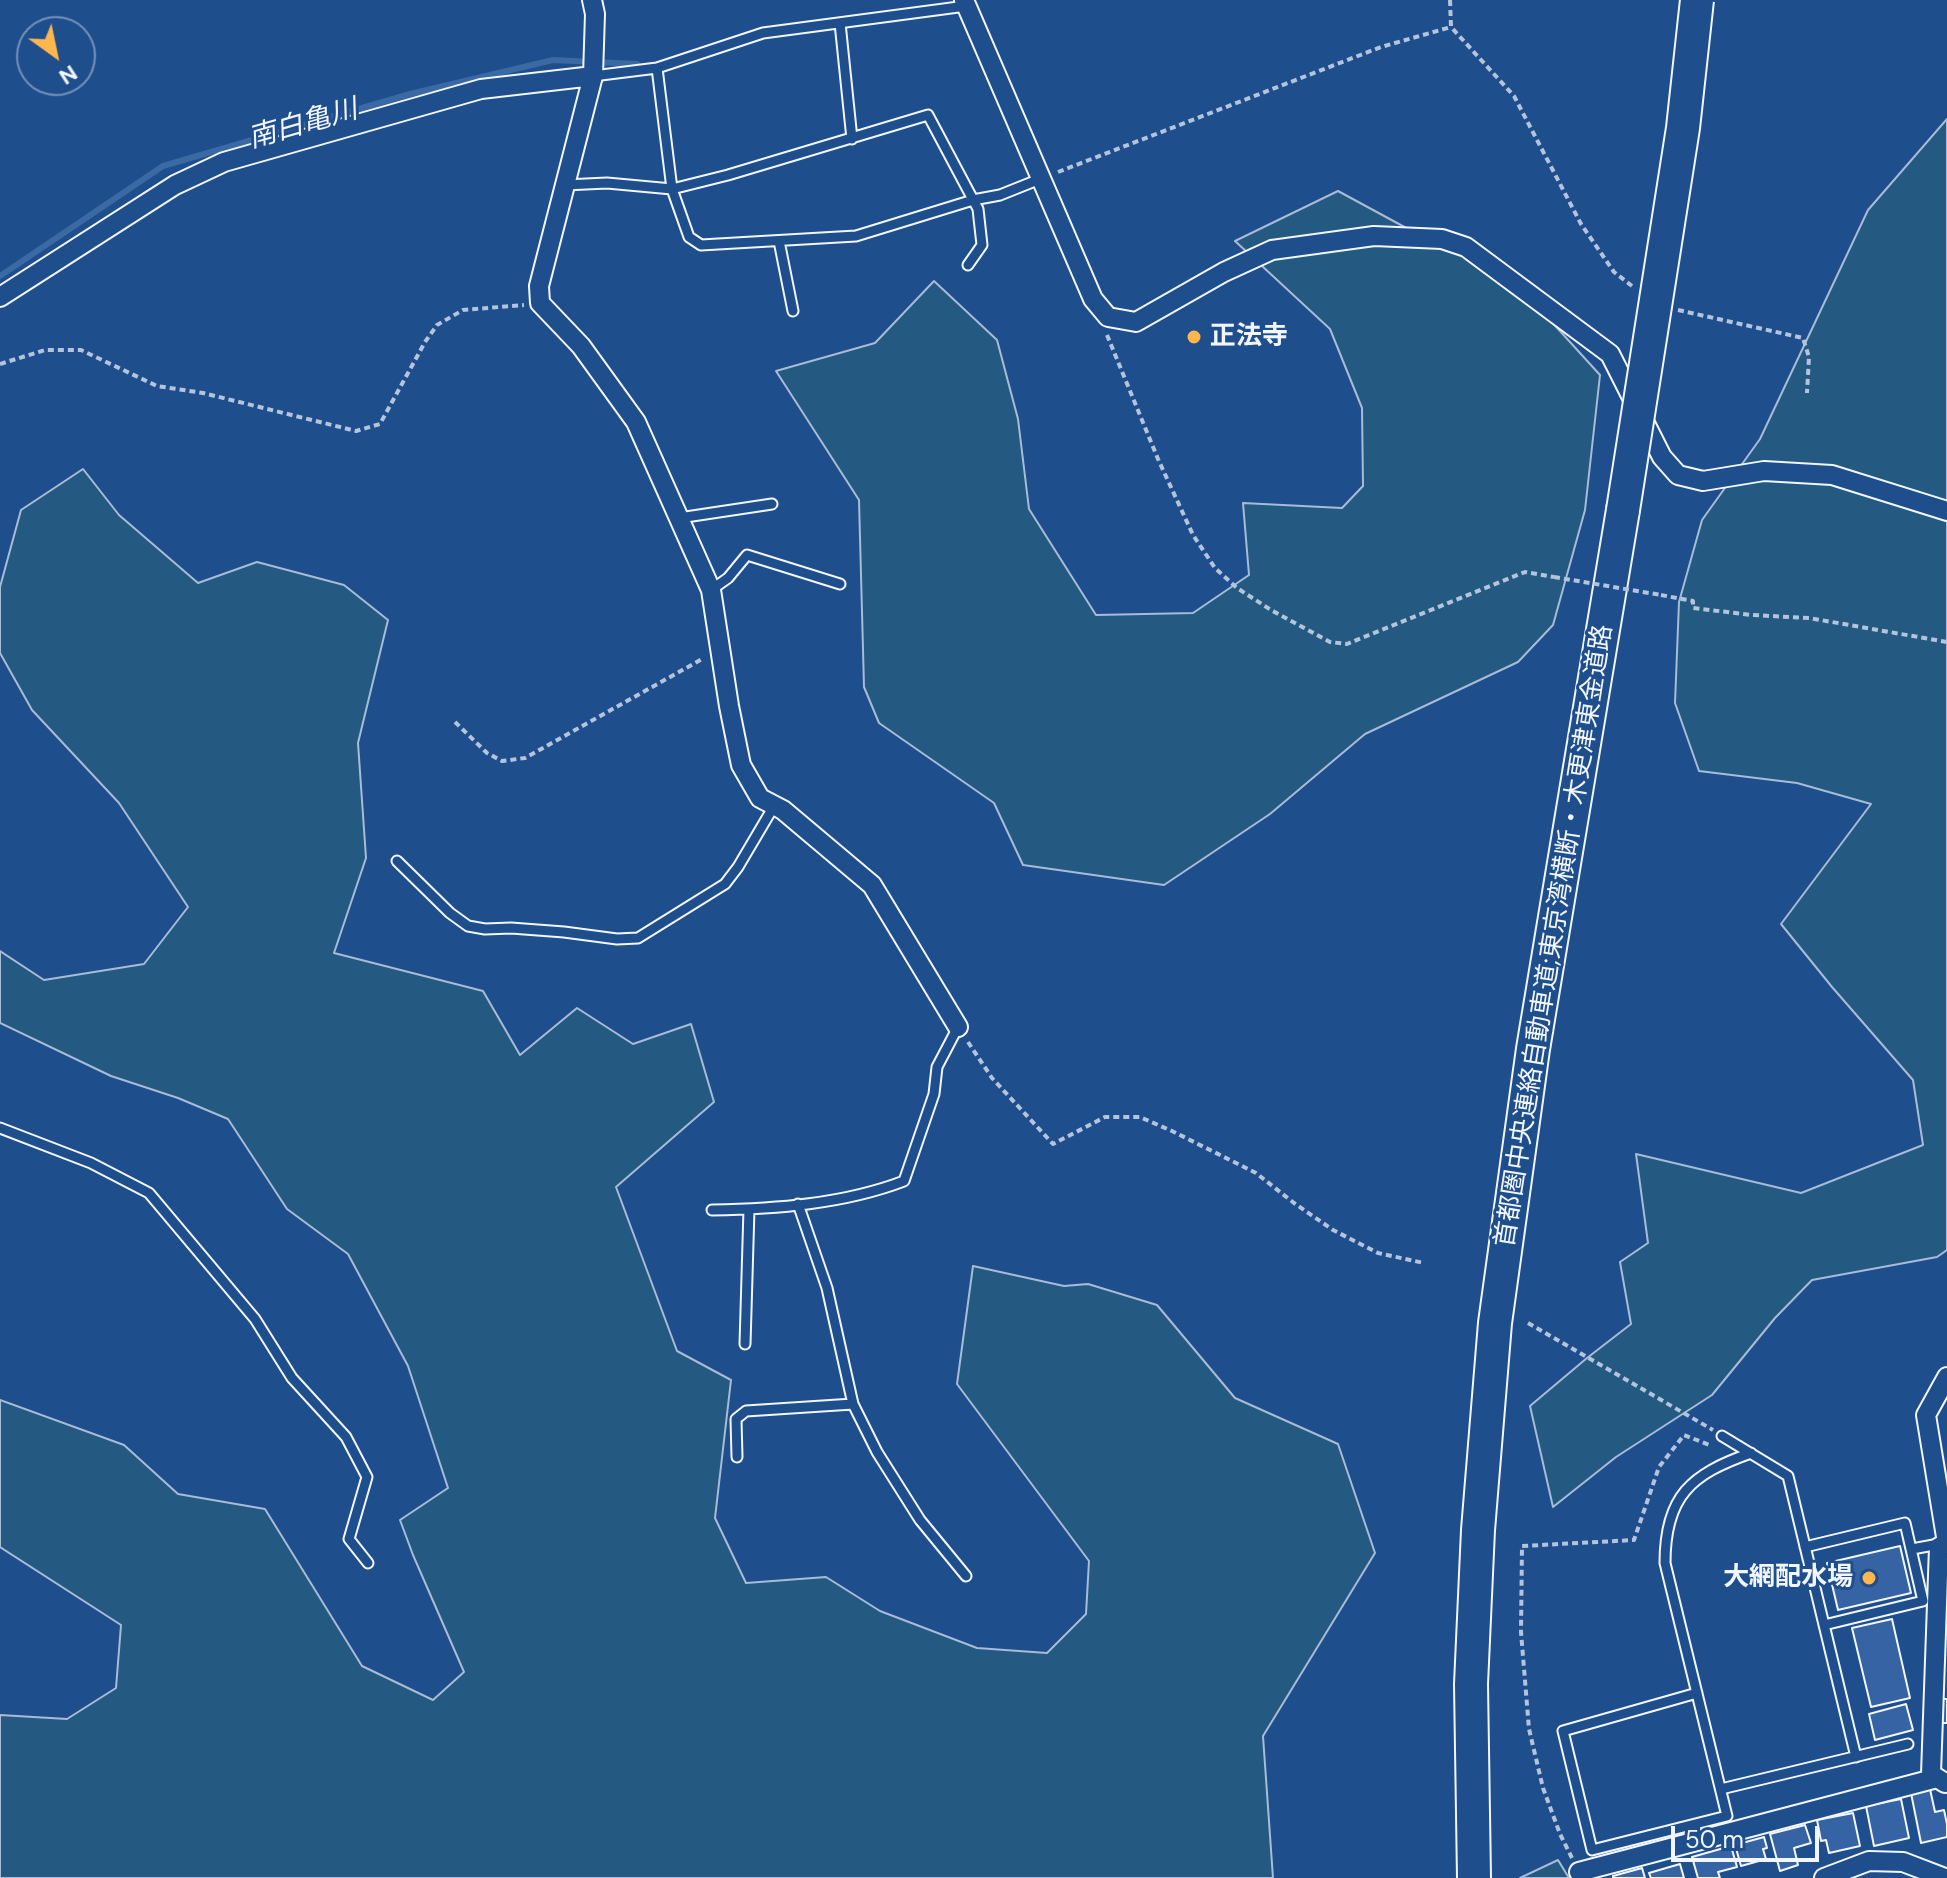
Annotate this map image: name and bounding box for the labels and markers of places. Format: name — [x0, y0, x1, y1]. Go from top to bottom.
place label: 正法寺 — [1210, 321, 1288, 353]
marker: 正法寺 — [1185, 328, 1203, 346]
place label: 大網配水場 — [1723, 1562, 1853, 1594]
marker: 大網配水場 — [1860, 1569, 1878, 1587]

